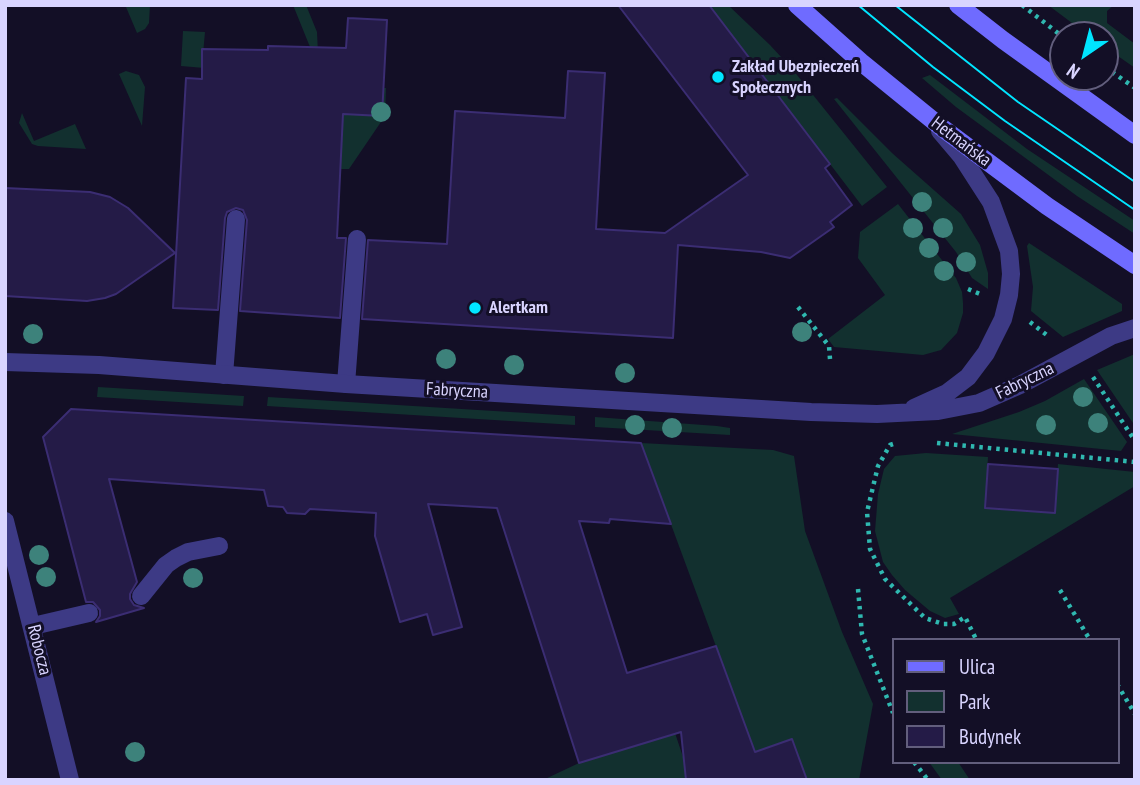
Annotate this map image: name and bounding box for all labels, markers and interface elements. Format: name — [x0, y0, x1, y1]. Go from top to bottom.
north arrow — [1049, 21, 1119, 91]
place label: Zakład Ubezpieczeń Społecznych — [732, 56, 859, 98]
text: N — [1062, 59, 1084, 84]
marker: Zakład Ubezpieczeń Społecznych — [710, 69, 726, 85]
street label: Hetmańska — [927, 113, 995, 171]
place label: Alertkam — [489, 297, 548, 319]
marker: Alertkam — [467, 300, 483, 316]
street label: Fabryczna — [992, 358, 1058, 404]
street label: Fabryczna — [426, 379, 488, 403]
street label: Robocza — [22, 623, 56, 677]
legend — [892, 638, 1119, 764]
text: Ulica — [959, 653, 995, 680]
text: Park — [959, 688, 990, 715]
text: Budynek — [959, 723, 1021, 750]

